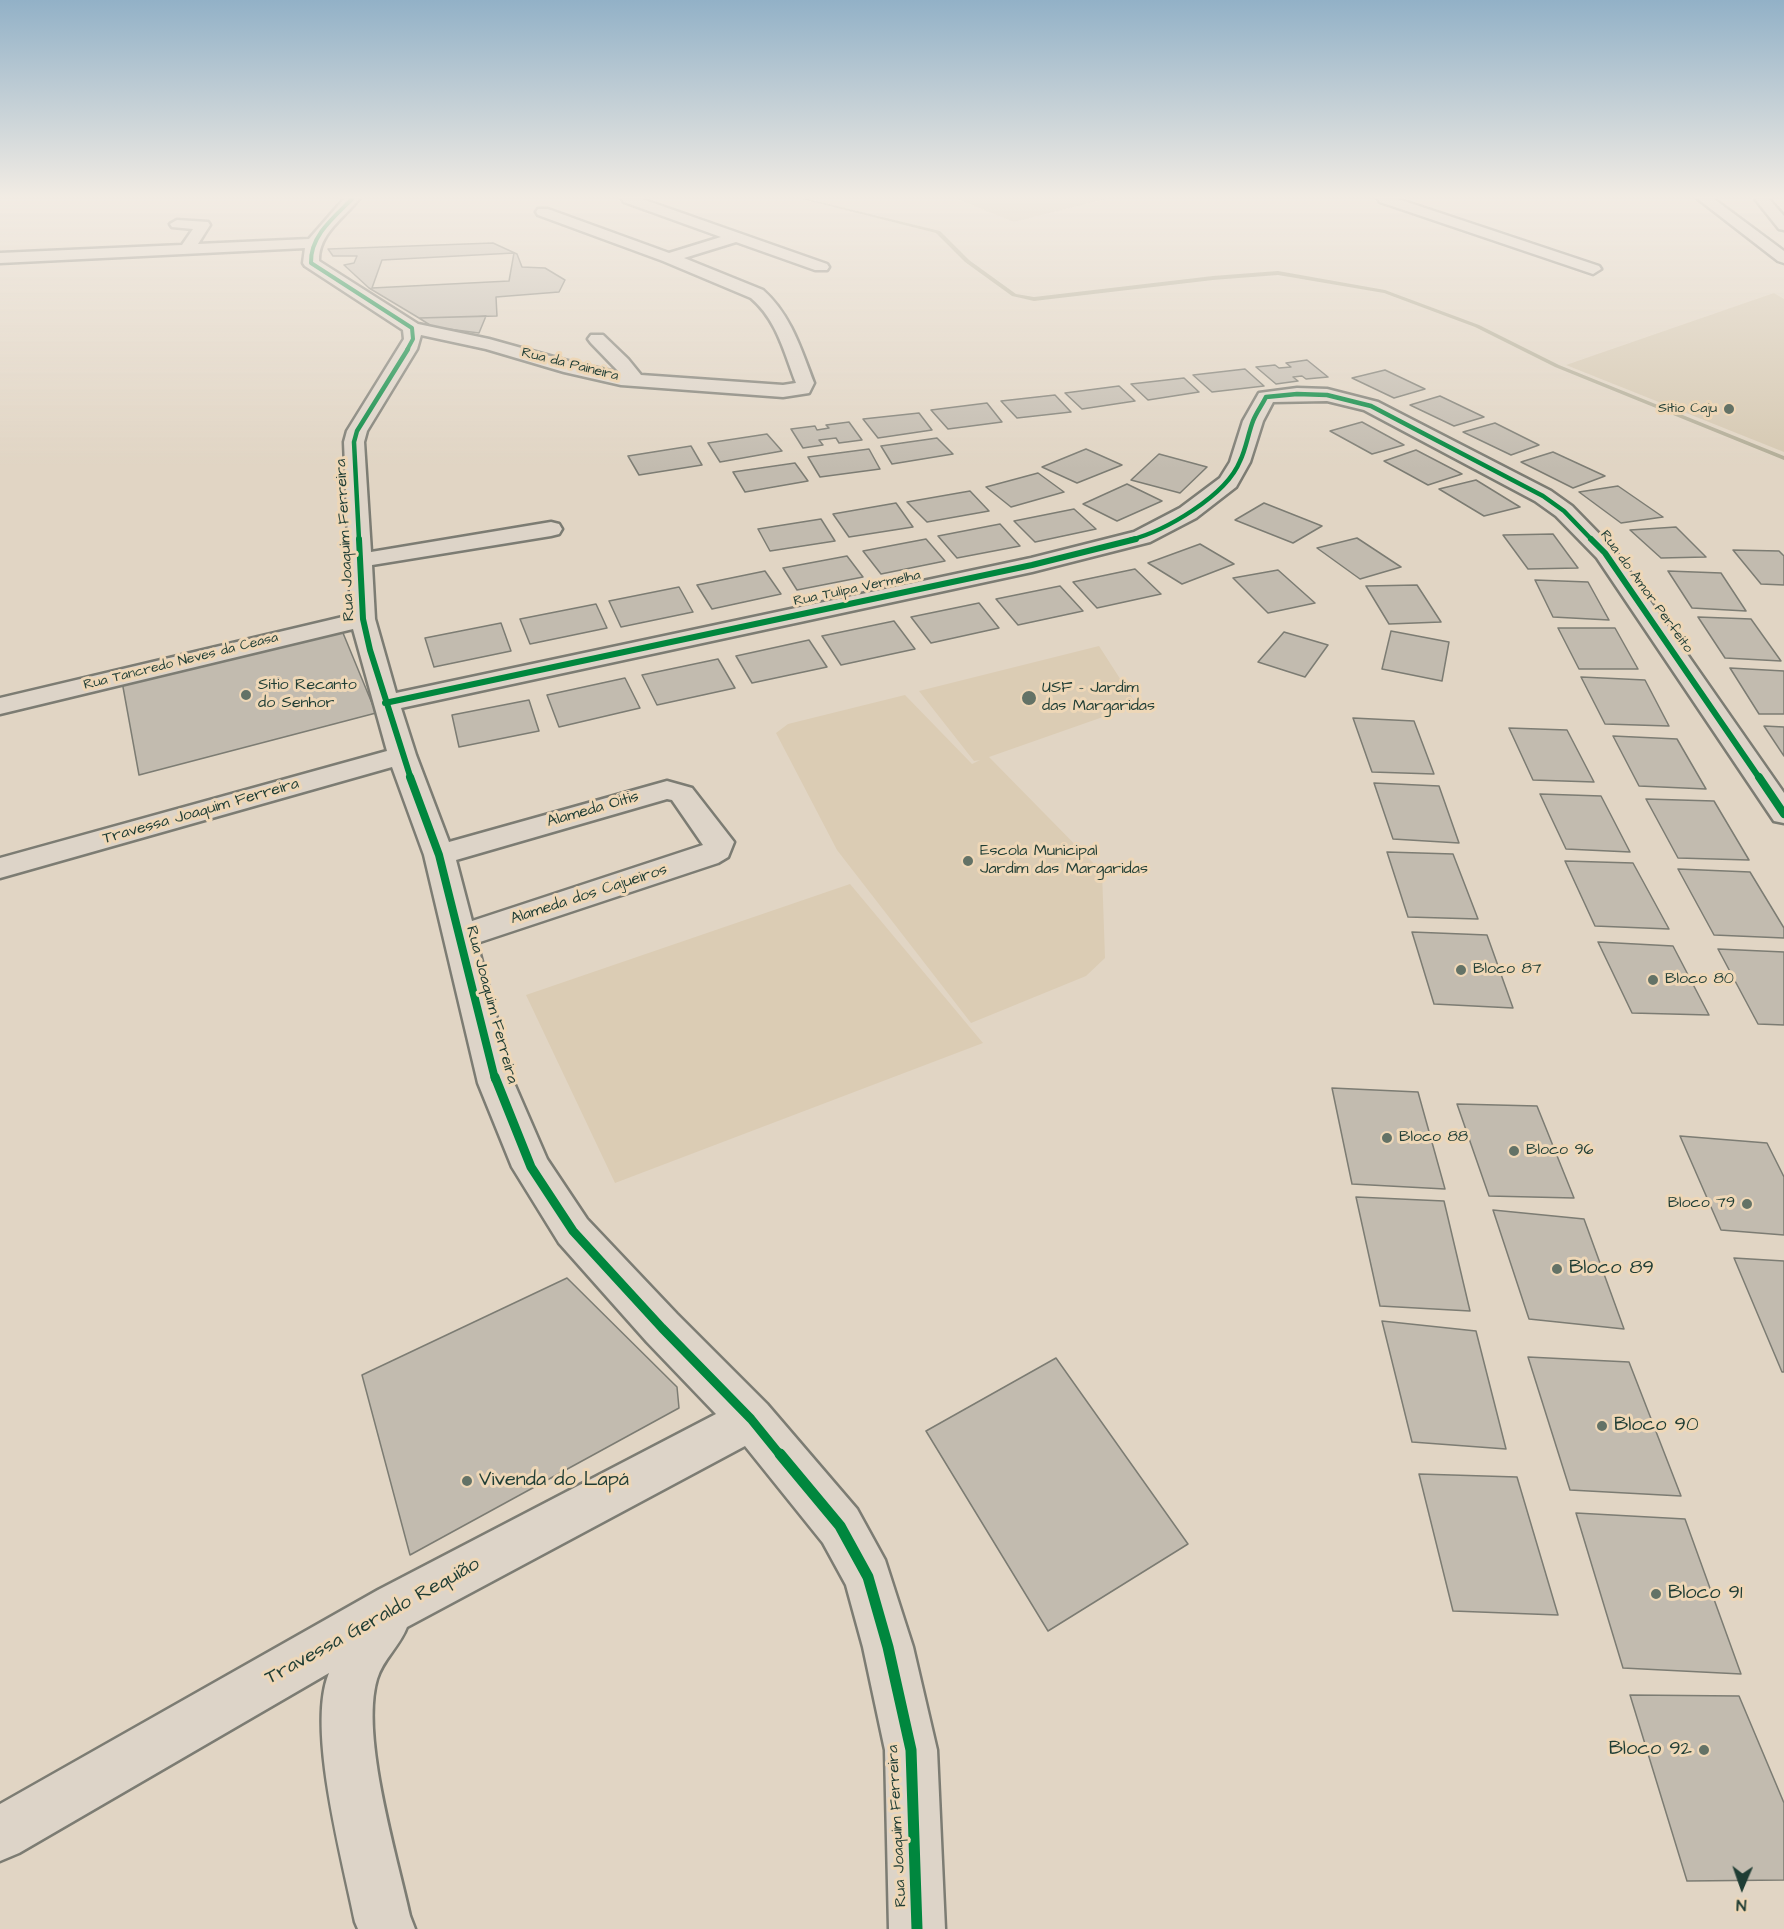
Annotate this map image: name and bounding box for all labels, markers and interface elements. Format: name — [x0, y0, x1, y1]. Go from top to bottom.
street label: Rua da Paineira — [520, 345, 620, 385]
place label: Sítio Caju — [1658, 401, 1717, 417]
marker: Sítio Caju — [1722, 402, 1736, 416]
street label: Rua Joaquim Ferreira — [332, 458, 360, 622]
street label: Rua do Amor Perfeito — [1596, 527, 1696, 657]
street label: Rua Tulipa Vermelha — [792, 567, 922, 611]
street label: Rua Tancredo Neves da Ceasa — [82, 630, 280, 694]
place label: Sítio Recanto do Senhor — [258, 676, 357, 714]
place label: USF - Jardim das Margaridas — [1042, 679, 1155, 717]
marker: Sítio Recanto do Senhor — [239, 688, 253, 702]
marker: USF - Jardim das Margaridas — [1020, 689, 1038, 707]
street label: Travessa Joaquim Ferreira — [101, 775, 301, 849]
street label: Alameda Oitis — [545, 788, 641, 832]
place label: Escola Municipal Jardim das Margaridas — [980, 842, 1148, 880]
marker: Escola Municipal Jardim das Margaridas — [961, 854, 975, 868]
street label: Alameda dos Cajueiros — [508, 861, 670, 929]
street label: Rua Joaquim Ferreira — [461, 924, 521, 1086]
place label: Bloco 87 — [1473, 960, 1542, 980]
marker: Bloco 87 — [1454, 963, 1468, 977]
place label: Bloco 80 — [1665, 970, 1734, 990]
marker: Bloco 80 — [1646, 973, 1660, 987]
place label: Bloco 88 — [1399, 1128, 1468, 1148]
marker: Bloco 88 — [1380, 1131, 1394, 1145]
place label: Bloco 96 — [1526, 1141, 1594, 1161]
marker: Bloco 96 — [1507, 1144, 1521, 1158]
place label: Bloco 79 — [1668, 1194, 1735, 1214]
marker: Bloco 79 — [1740, 1197, 1754, 1211]
place label: Bloco 89 — [1569, 1257, 1654, 1281]
marker: Bloco 89 — [1550, 1262, 1564, 1276]
place label: Bloco 90 — [1614, 1414, 1699, 1438]
marker: Bloco 90 — [1595, 1419, 1609, 1433]
place label: Vivenda do Lapá — [479, 1469, 629, 1493]
marker: Vivenda do Lapá — [460, 1474, 474, 1488]
street label: Travessa Geraldo Requião — [262, 1553, 484, 1691]
place label: Bloco 91 — [1668, 1582, 1742, 1606]
marker: Bloco 91 — [1649, 1587, 1663, 1601]
place label: Bloco 92 — [1609, 1738, 1692, 1762]
marker: Bloco 92 — [1697, 1743, 1711, 1757]
street label: Rua Joaquim Ferreira — [884, 1744, 912, 1908]
north arrow — [1712, 1857, 1772, 1917]
text: N — [1736, 1894, 1747, 1916]

